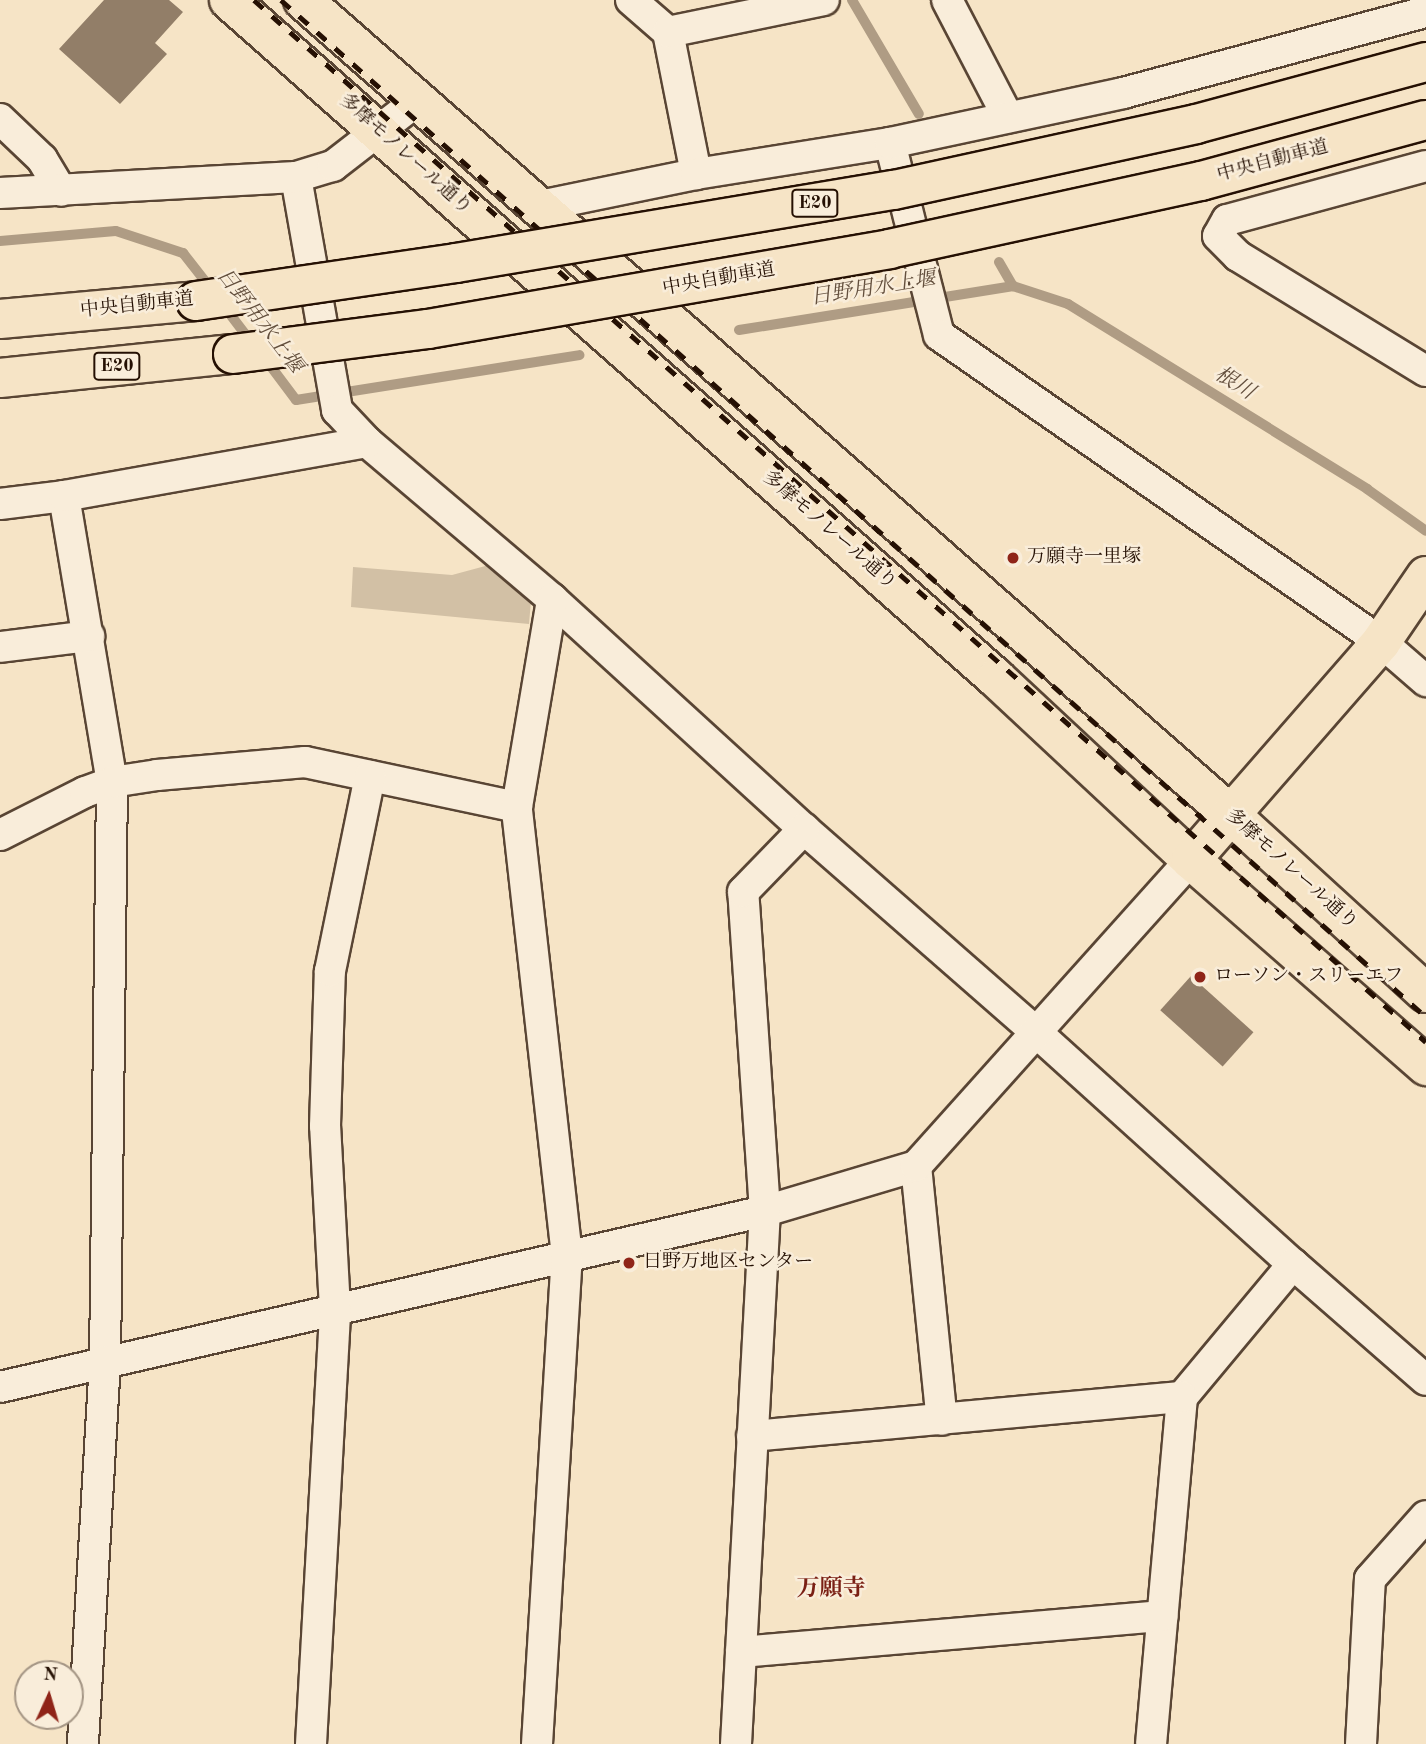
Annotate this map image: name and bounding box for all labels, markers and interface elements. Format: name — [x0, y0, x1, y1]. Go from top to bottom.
street label: 多摩モノレール通り — [334, 89, 476, 221]
street label: 中央自動車道 — [1215, 136, 1331, 188]
road number: E20 — [790, 188, 840, 218]
street label: 中央自動車道 — [661, 259, 777, 301]
water label: 日野用水上堰 — [210, 264, 308, 378]
water label: 日野用水上堰 — [809, 267, 937, 311]
street label: 中央自動車道 — [79, 289, 195, 323]
road number: E20 — [92, 352, 142, 380]
water label: 根川 — [1210, 362, 1258, 406]
street label: 多摩モノレール通り — [757, 466, 901, 596]
place label: 万願寺一里塚 — [1027, 547, 1141, 569]
marker: 万願寺一里塚 — [1005, 550, 1021, 566]
street label: 多摩モノレール通り — [1220, 804, 1362, 936]
place label: ローソン・スリーエフ — [1214, 966, 1404, 988]
marker: ローソン・スリーエフ — [1192, 969, 1208, 985]
place label: 日野万地区センター — [643, 1252, 814, 1274]
marker: 日野万地区センター — [621, 1255, 637, 1271]
district label: 万願寺 — [797, 1575, 865, 1603]
north arrow — [14, 1660, 84, 1730]
text: N — [42, 1666, 58, 1686]

